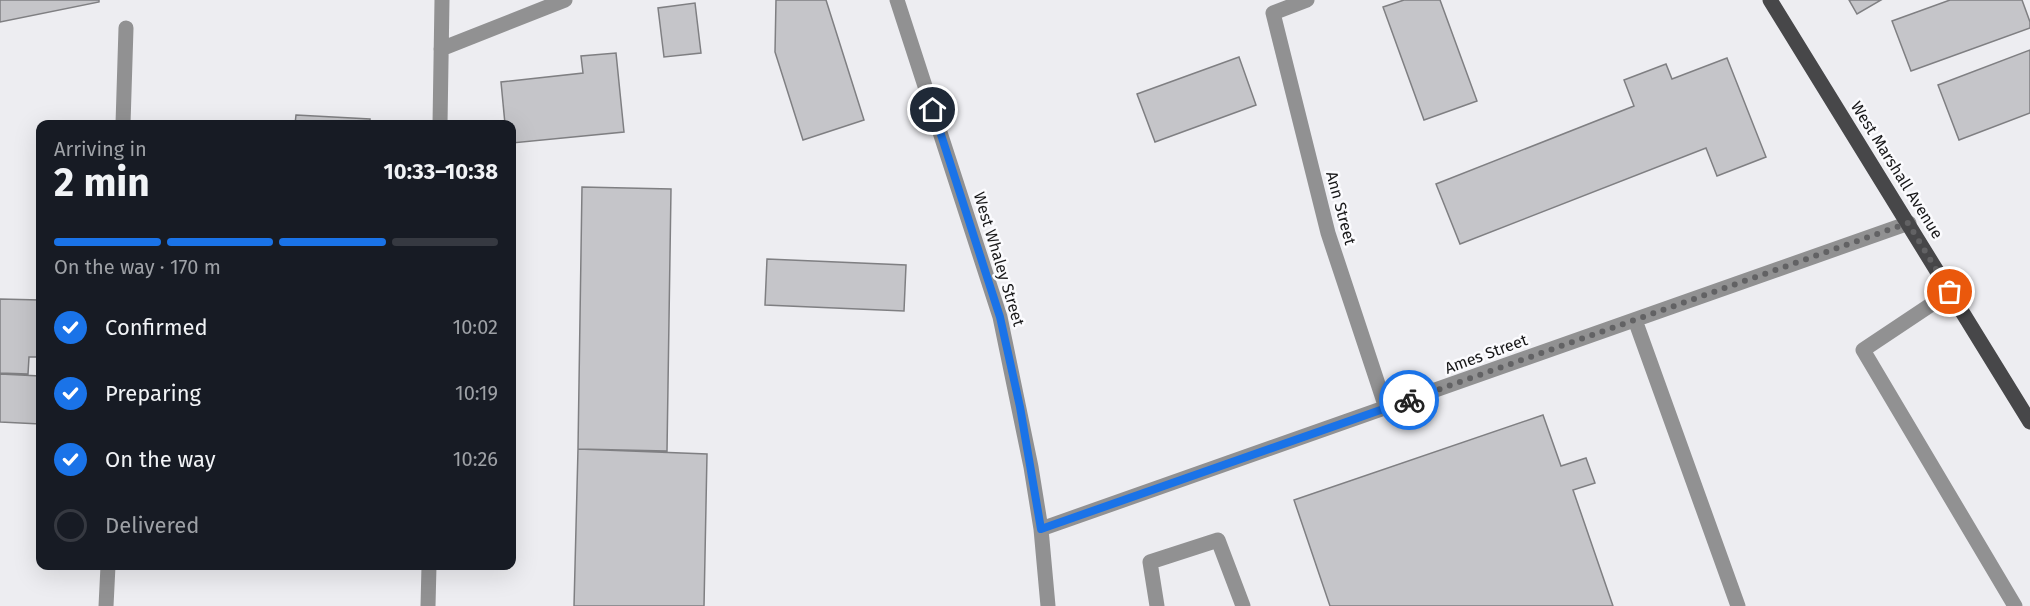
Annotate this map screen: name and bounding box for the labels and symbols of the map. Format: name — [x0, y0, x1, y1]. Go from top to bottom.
pin — [907, 84, 958, 135]
street label: West Marshall Avenue — [1847, 98, 1947, 242]
street label: Ann Street — [1322, 169, 1360, 247]
street label: West Whaley Street — [970, 190, 1028, 329]
pin — [1924, 266, 1975, 317]
street label: Ames Street — [1442, 330, 1530, 378]
courier — [1379, 370, 1439, 430]

